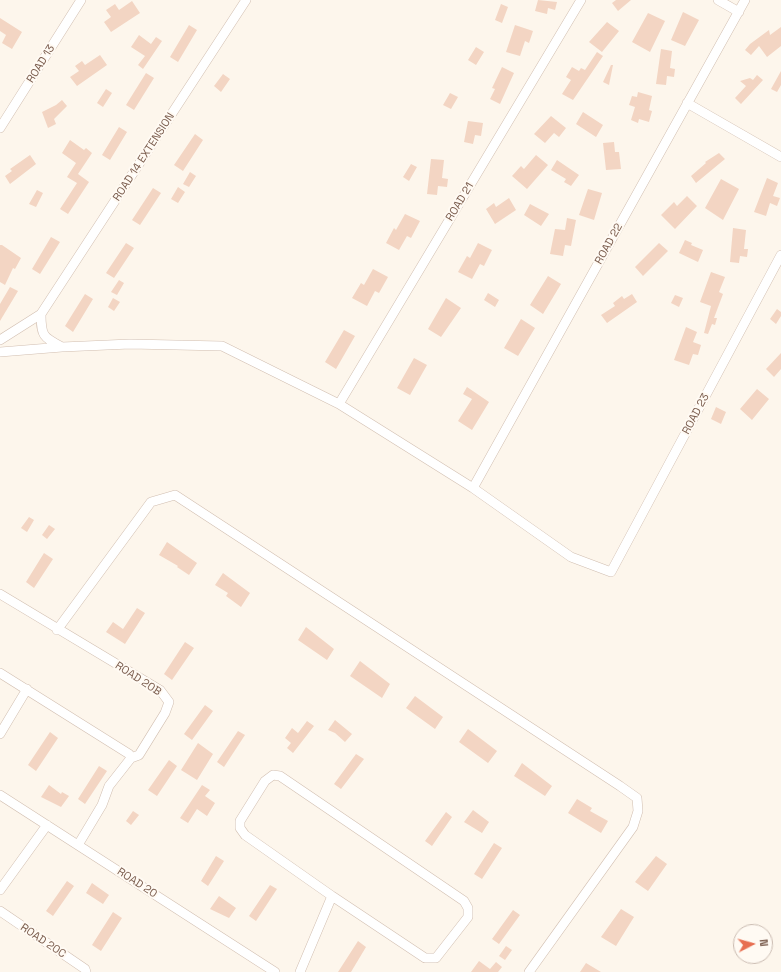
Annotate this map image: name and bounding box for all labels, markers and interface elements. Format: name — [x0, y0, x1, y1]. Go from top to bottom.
street label: ROAD 13 — [24, 42, 58, 86]
street label: ROAD 14 EXTENSION — [110, 110, 178, 204]
street label: ROAD 21 — [443, 180, 477, 224]
street label: ROAD 22 — [592, 221, 626, 267]
street label: ROAD 23 — [680, 391, 712, 437]
street label: ROAD 20B — [113, 659, 163, 699]
street label: ROAD 20 — [115, 865, 159, 901]
street label: ROAD 20C — [18, 921, 68, 961]
north arrow — [733, 924, 773, 964]
text: N — [757, 938, 771, 947]

